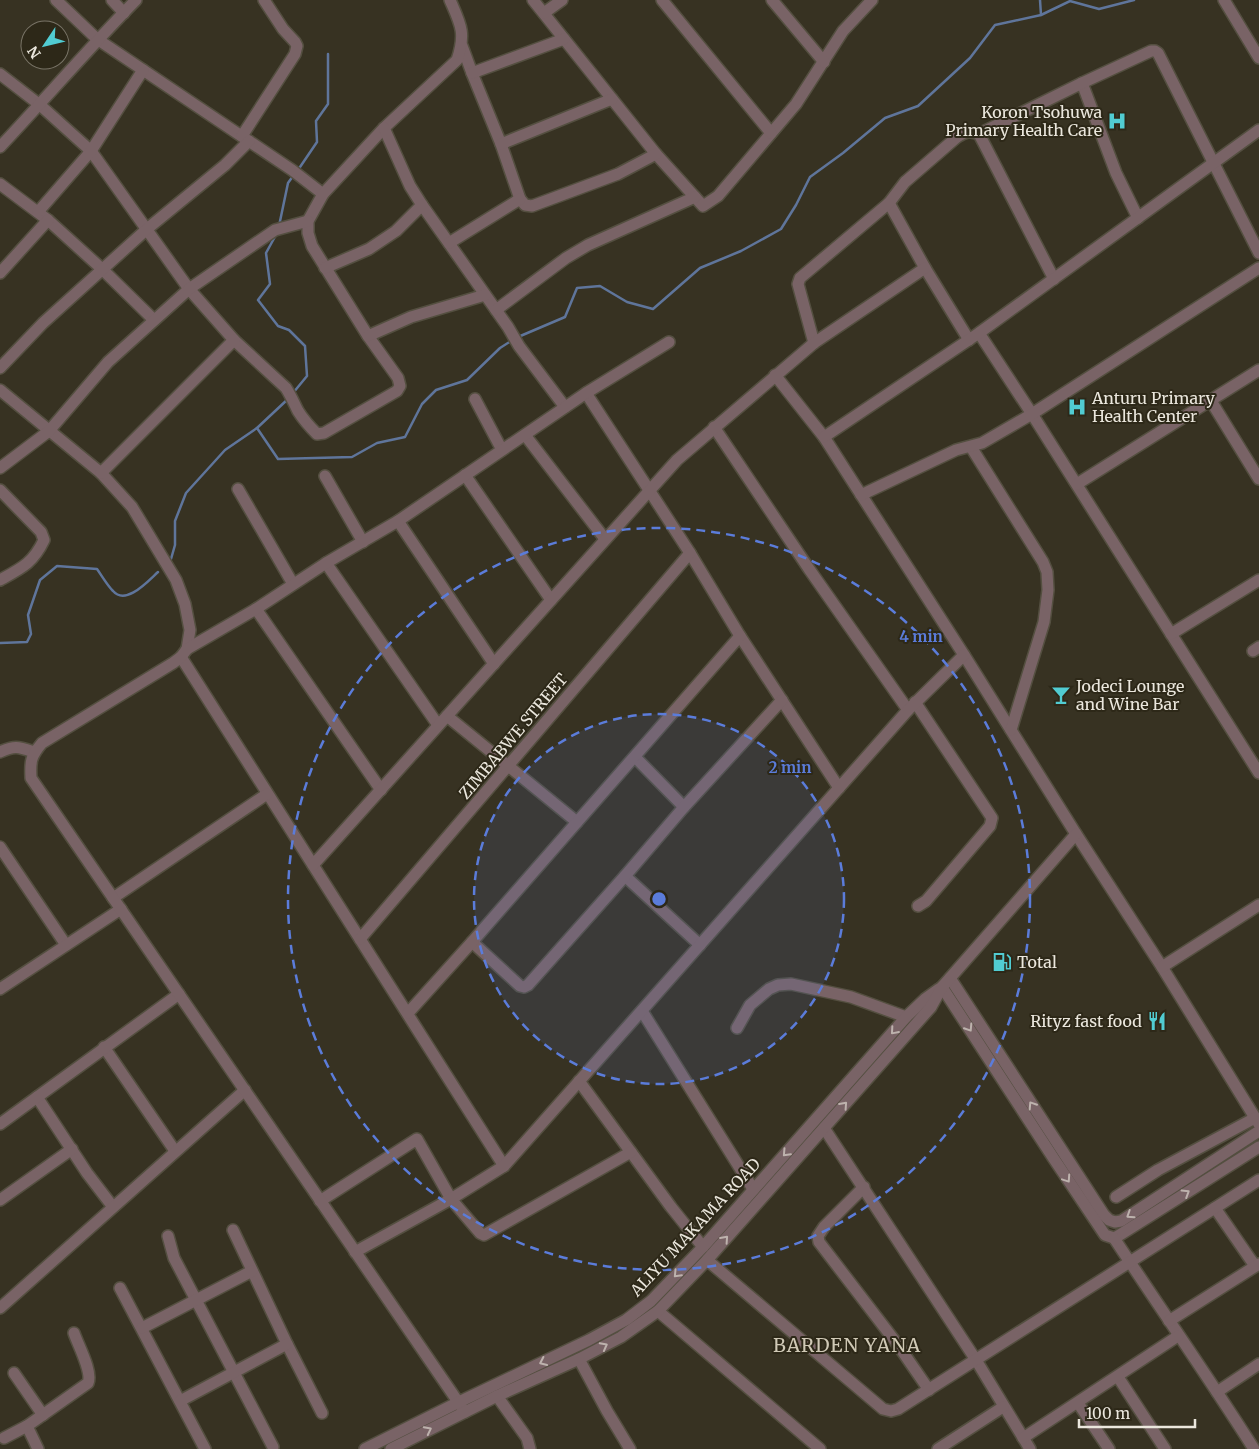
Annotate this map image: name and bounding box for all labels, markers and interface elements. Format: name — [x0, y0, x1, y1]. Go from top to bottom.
north arrow — [20, 20, 70, 70]
text: N — [24, 43, 45, 62]
place label: Koron Tsohuwa Primary Health Care — [945, 102, 1102, 140]
hospital icon: Koron Tsohuwa Primary Health Care — [1106, 110, 1128, 132]
place label: Anturu Primary Health Center — [1091, 388, 1216, 426]
hospital icon: Anturu Primary Health Center — [1066, 396, 1088, 418]
text: 4 min — [899, 627, 943, 646]
street label: ZIMBABWE STREET — [455, 669, 571, 803]
place label: Jodeci Lounge and Wine Bar — [1075, 676, 1184, 714]
bar icon: Jodeci Lounge and Wine Bar — [1050, 684, 1072, 706]
text: 2 min — [769, 758, 811, 777]
centre of rings — [650, 890, 668, 908]
fuel station icon: Total — [991, 951, 1013, 973]
place label: Total — [1017, 952, 1057, 972]
restaurant icon: Rityz fast food — [1146, 1010, 1168, 1032]
place label: Rityz fast food — [1030, 1011, 1142, 1031]
one-way arrow — [963, 1022, 972, 1031]
one-way arrow — [890, 1026, 899, 1035]
one-way arrow — [839, 1101, 848, 1110]
one-way arrow — [1029, 1101, 1038, 1110]
one-way arrow — [783, 1148, 792, 1157]
street label: ALIYU MAKAMA ROAD — [625, 1154, 764, 1301]
one-way arrow — [1061, 1173, 1070, 1182]
one-way arrow — [1181, 1189, 1190, 1199]
one-way arrow — [1127, 1208, 1136, 1218]
one-way arrow — [719, 1236, 728, 1245]
one-way arrow — [674, 1268, 683, 1277]
district label: BARDEN YANA — [773, 1333, 921, 1357]
one-way arrow — [598, 1342, 607, 1352]
one-way arrow — [539, 1356, 548, 1367]
scale bar — [1079, 1396, 1195, 1428]
text: 100 m — [1086, 1404, 1130, 1423]
one-way arrow — [423, 1426, 432, 1436]

